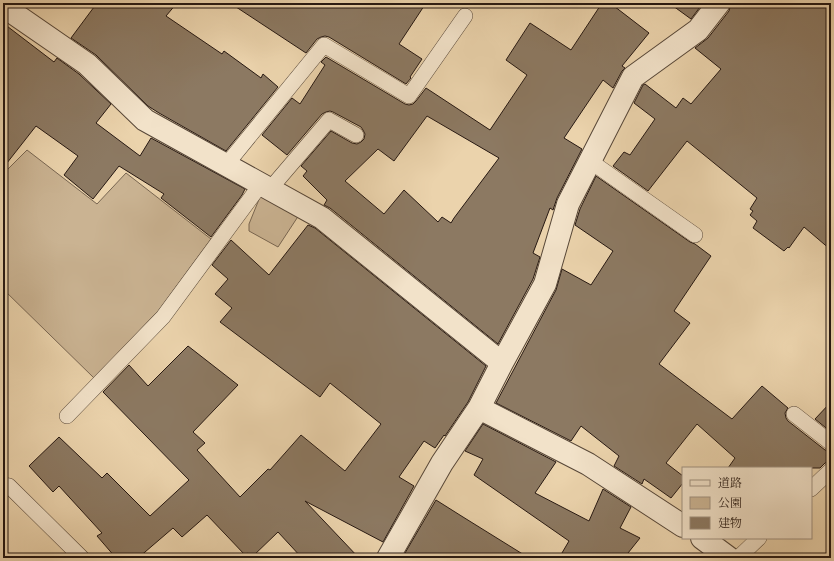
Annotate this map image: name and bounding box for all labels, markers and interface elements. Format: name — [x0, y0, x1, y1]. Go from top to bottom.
legend — [682, 467, 812, 539]
text: 道路 — [718, 475, 742, 491]
text: 公園 — [718, 495, 742, 511]
text: 建物 — [718, 515, 742, 531]

